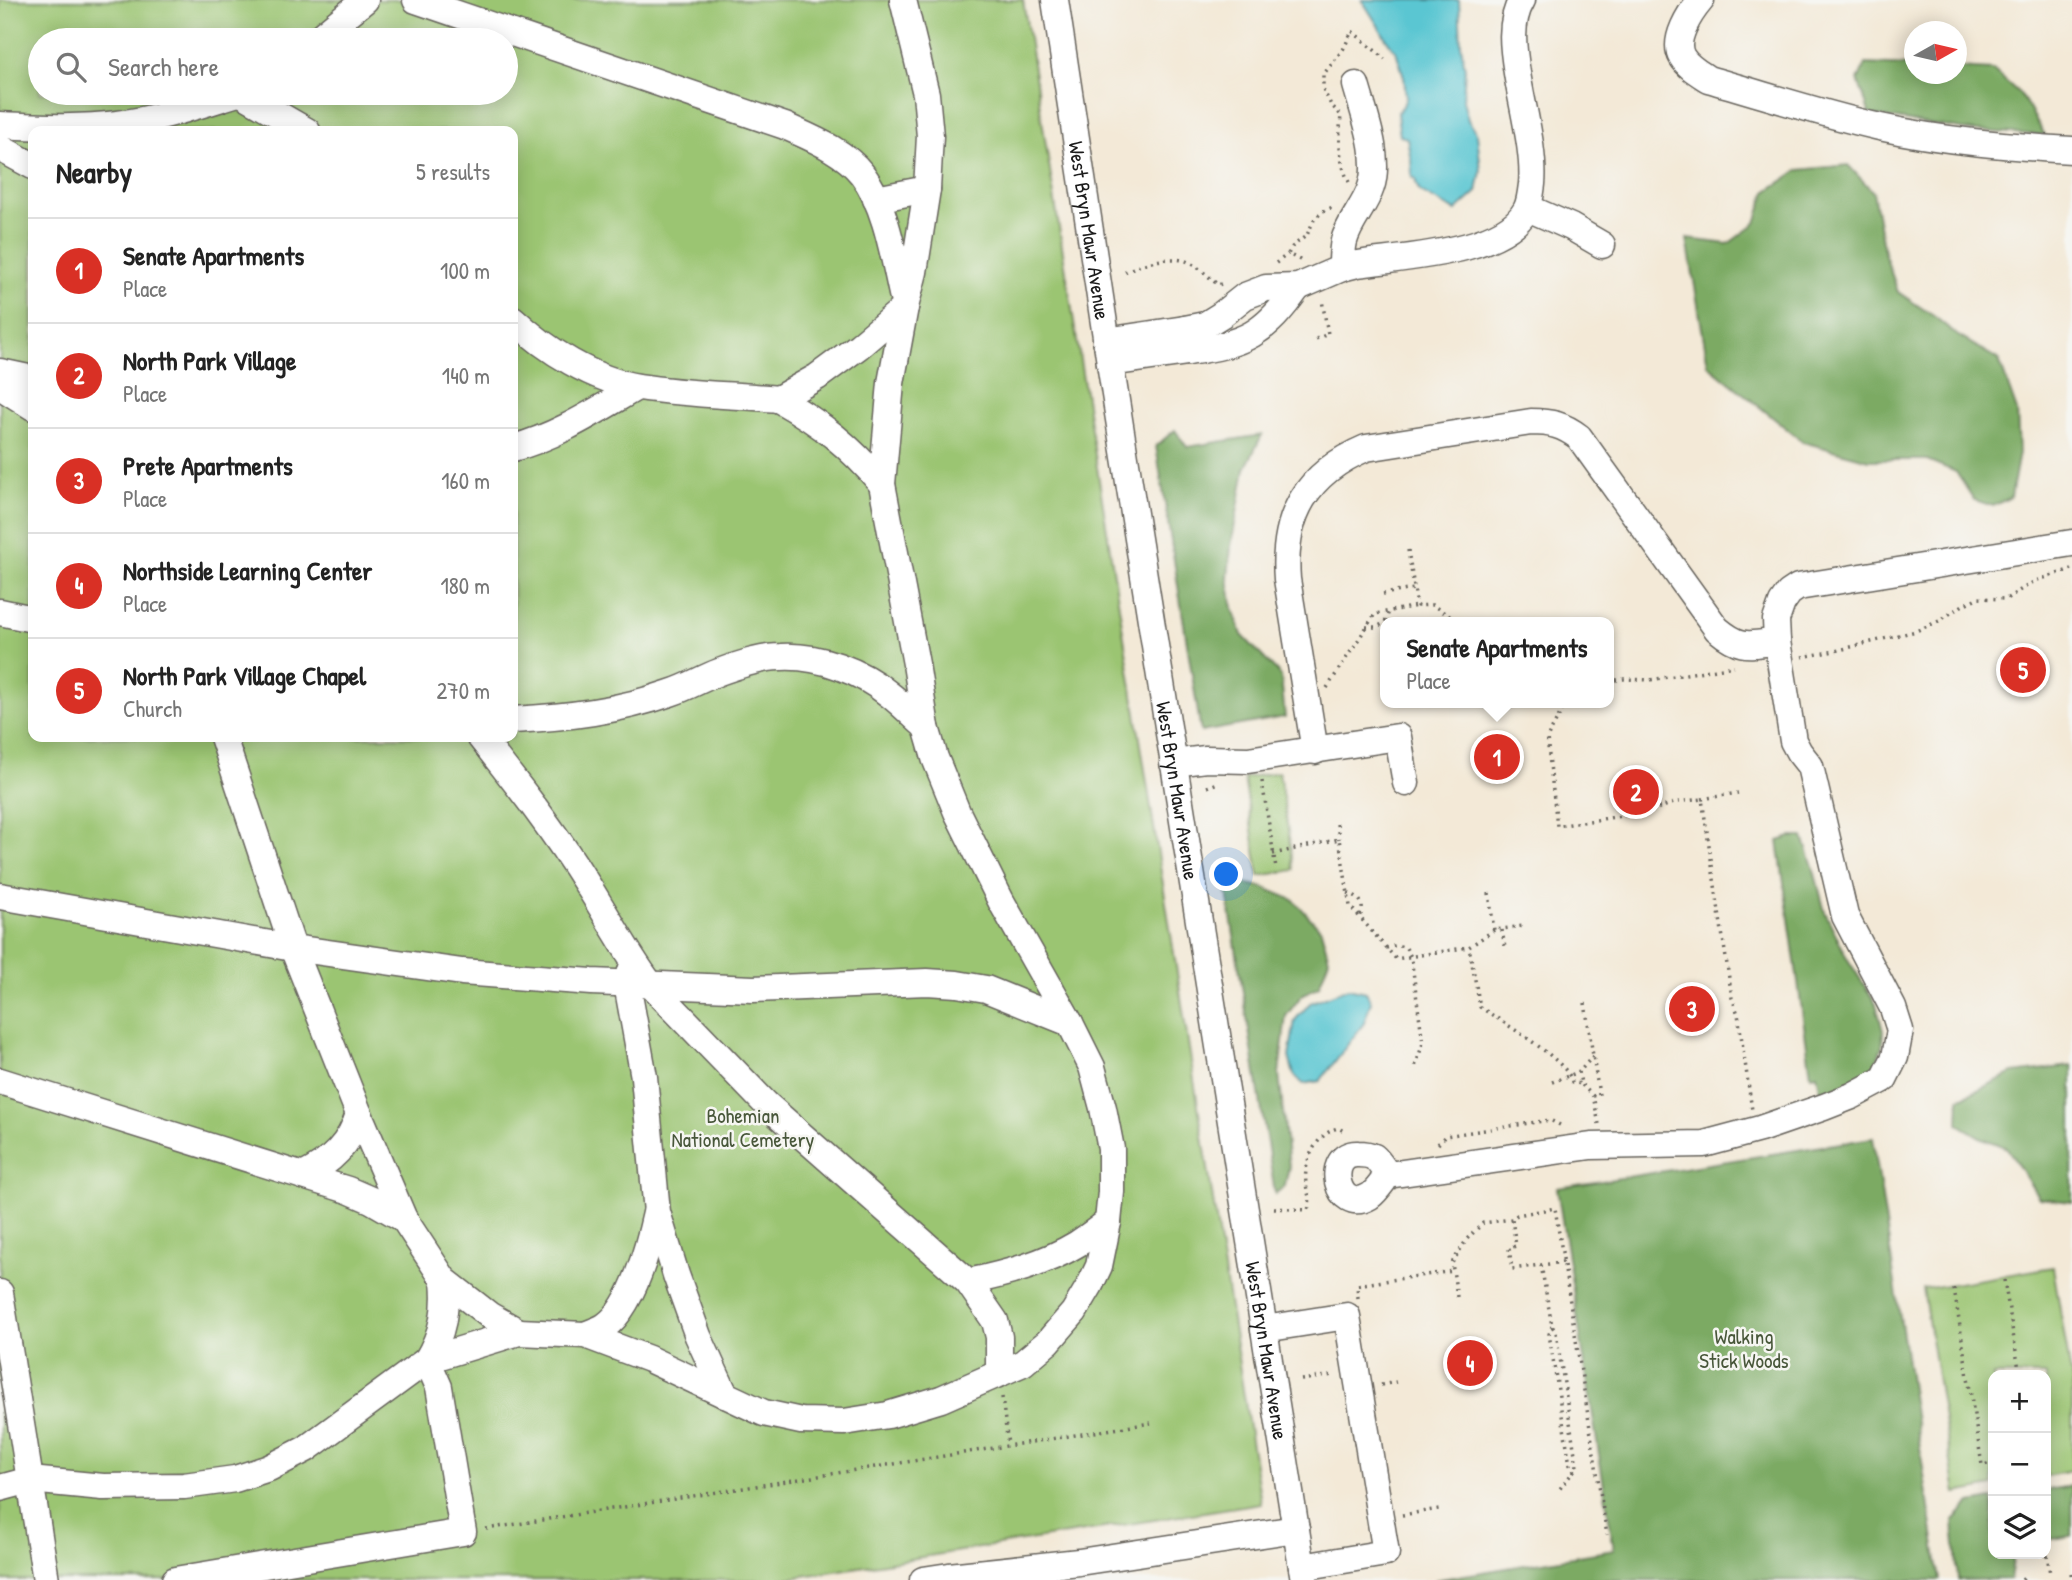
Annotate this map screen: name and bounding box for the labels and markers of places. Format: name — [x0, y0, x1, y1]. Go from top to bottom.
pin: 5 — [2000, 644, 2046, 696]
pin: 1 — [1474, 731, 1520, 783]
pin: 2 — [1613, 766, 1659, 818]
pin: 3 — [1669, 983, 1715, 1035]
pin: 4 — [1447, 1337, 1493, 1389]

